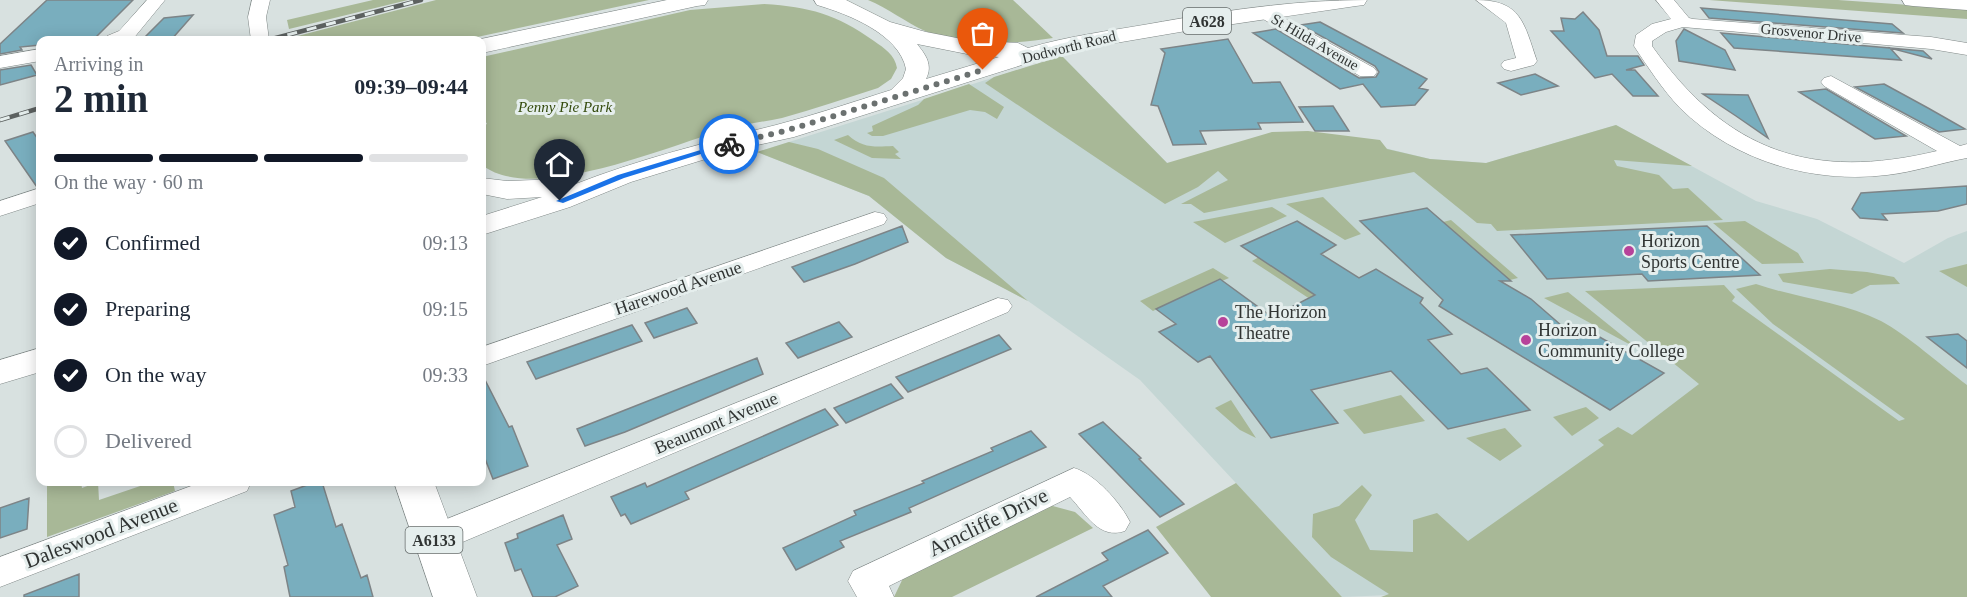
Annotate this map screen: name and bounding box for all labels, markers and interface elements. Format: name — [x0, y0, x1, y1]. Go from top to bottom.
pin — [957, 8, 1008, 70]
road number: A628 — [1183, 8, 1231, 34]
street label: St Hilda Avenue — [1269, 11, 1362, 74]
icon: bag — [966, 17, 999, 50]
street label: Grosvenor Drive — [1760, 21, 1862, 45]
street label: Dodworth Road — [1020, 27, 1118, 66]
text: Arriving in — [54, 53, 143, 75]
text: 09:39–09:44 — [354, 74, 468, 99]
text: 2 min — [54, 77, 148, 120]
park label: Penny Pie Park — [517, 99, 612, 115]
courier — [699, 114, 759, 174]
icon: bike — [713, 128, 746, 161]
pin — [534, 139, 585, 201]
icon: home — [543, 148, 576, 181]
text: On the way · 60 m — [54, 171, 203, 193]
icon: check — [54, 227, 87, 260]
text: Confirmed — [105, 230, 200, 255]
place label: Horizon Sports Centre — [1641, 231, 1740, 272]
text: 09:13 — [422, 232, 468, 254]
marker: Horizon Sports Centre — [1622, 244, 1636, 258]
street label: Harewood Avenue — [612, 257, 744, 319]
icon: check — [54, 293, 87, 326]
text: Preparing — [105, 296, 191, 321]
text: 09:15 — [422, 298, 468, 320]
place label: The Horizon Theatre — [1235, 302, 1326, 343]
marker: The Horizon Theatre — [1216, 315, 1230, 329]
place label: Horizon Community College — [1538, 320, 1685, 361]
marker: Horizon Community College — [1519, 333, 1533, 347]
icon: check — [54, 359, 87, 392]
text: On the way — [105, 362, 206, 387]
text: 09:33 — [422, 364, 468, 386]
street label: Beaumont Avenue — [651, 388, 781, 458]
text: Delivered — [105, 428, 192, 453]
street label: Arncliffe Drive — [924, 483, 1052, 561]
street label: Daleswood Avenue — [21, 493, 181, 573]
road number: A6133 — [406, 527, 462, 553]

